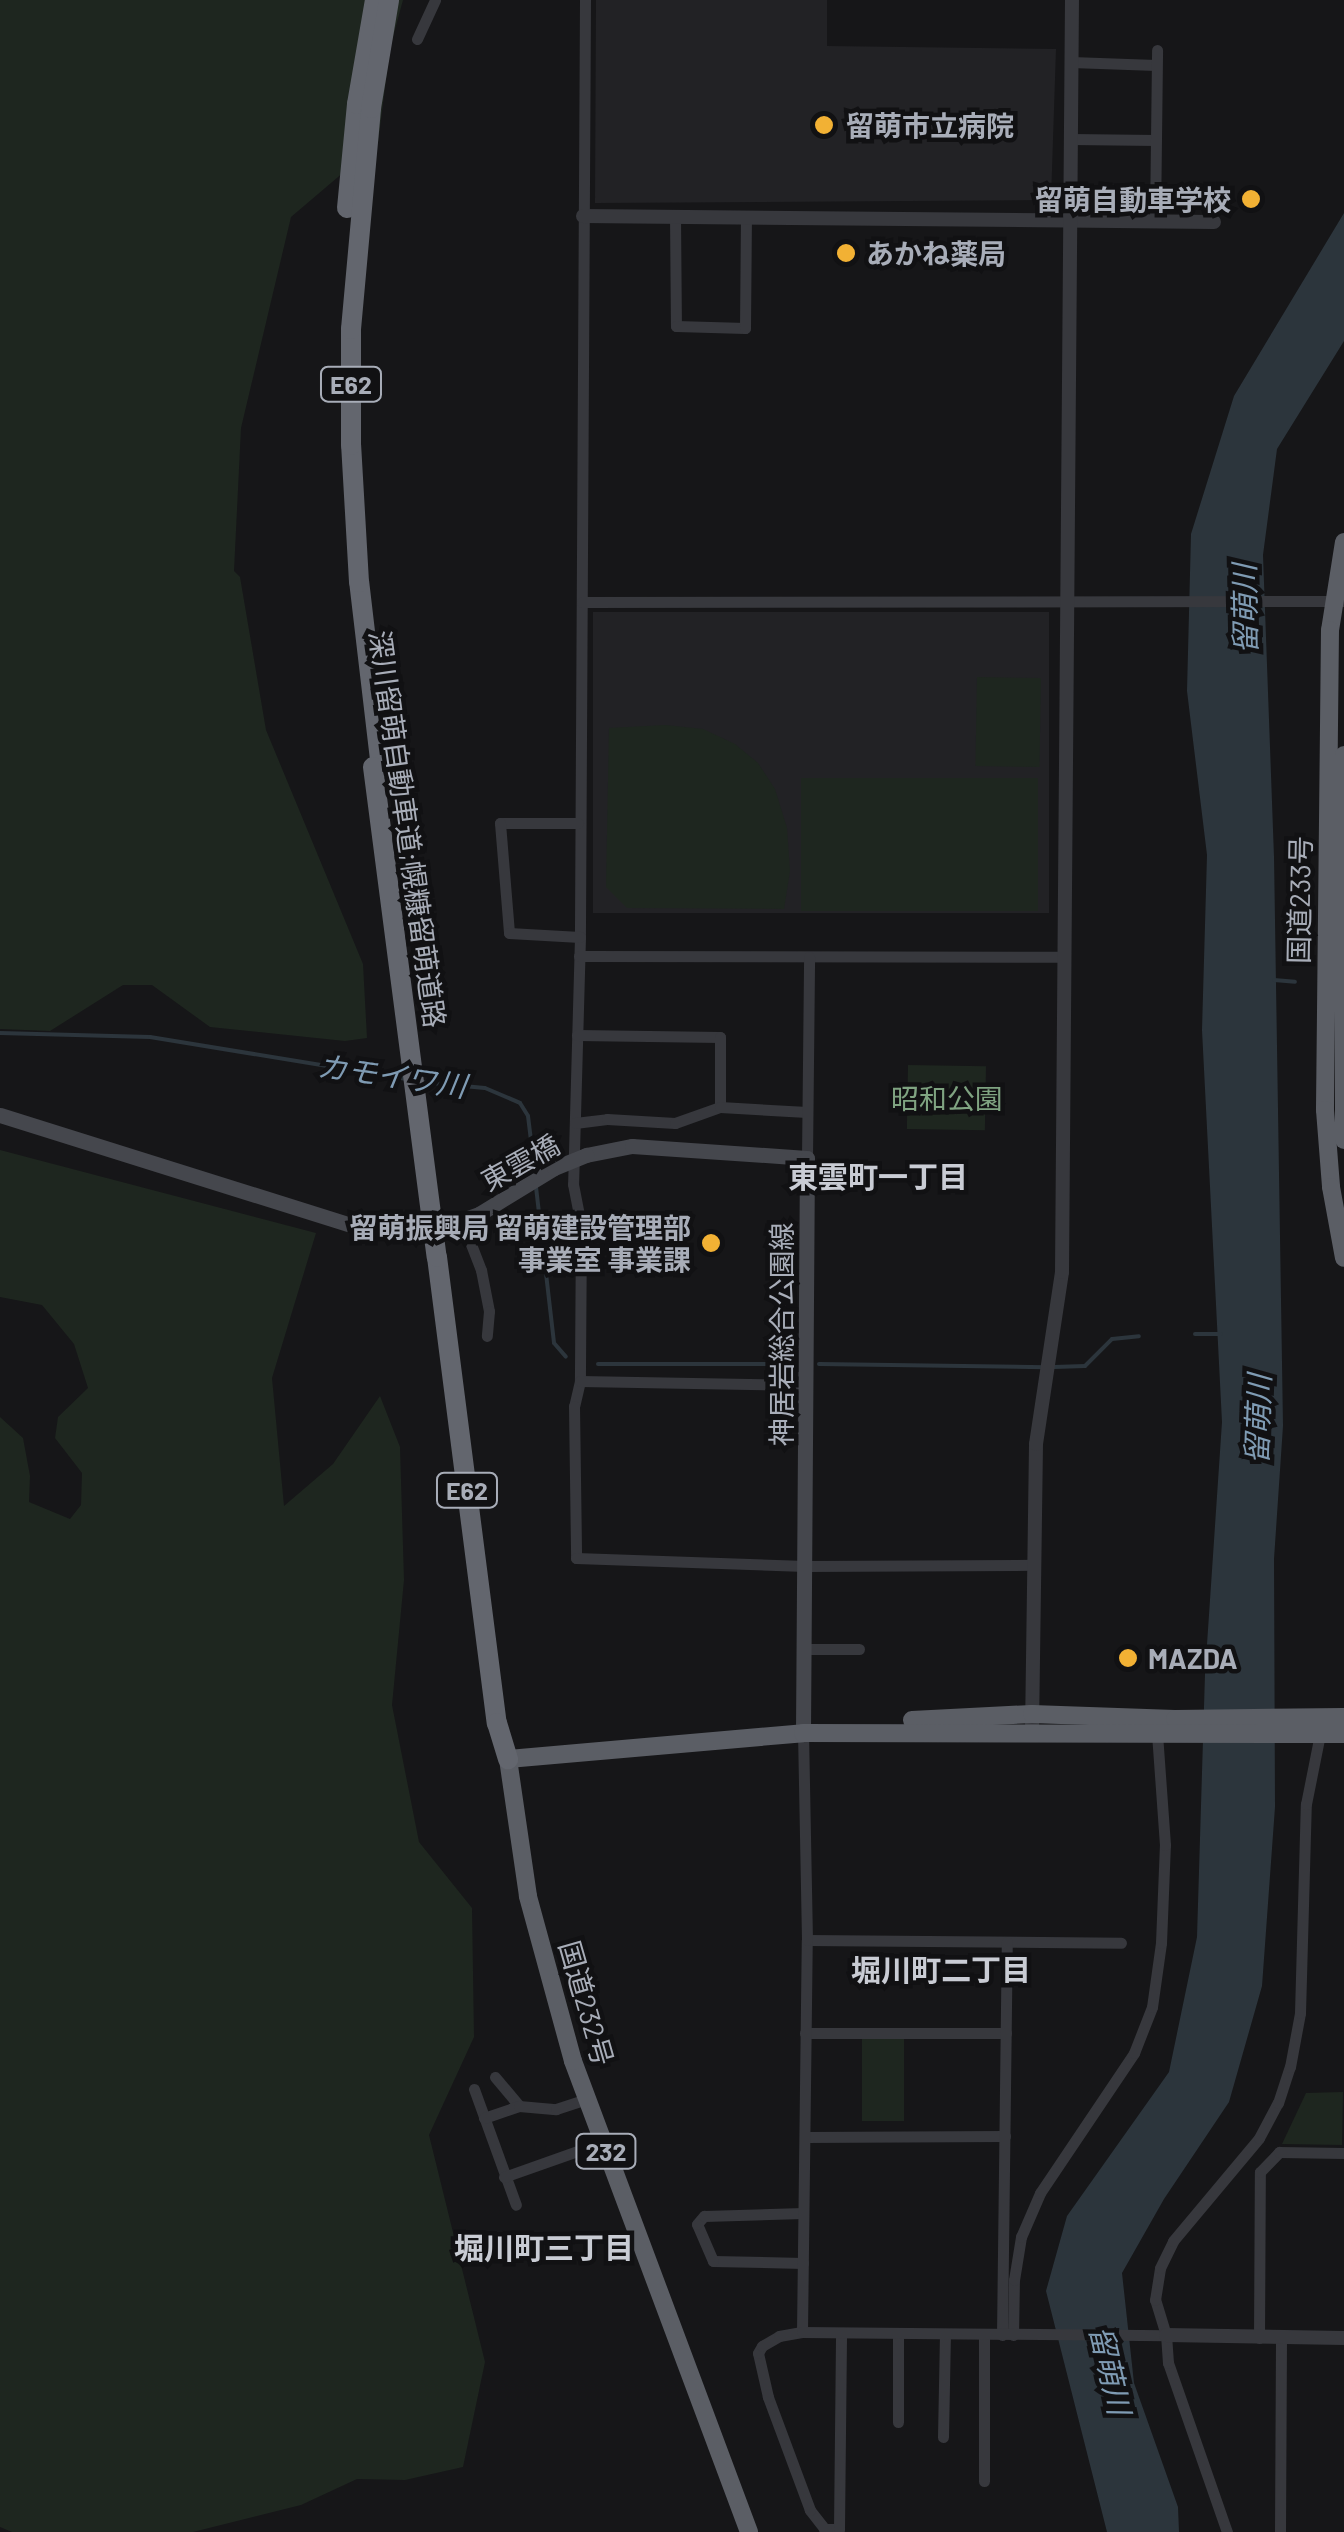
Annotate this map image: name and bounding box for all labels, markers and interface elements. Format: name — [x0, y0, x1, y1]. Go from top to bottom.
place label: 留萌市立病院 — [846, 108, 1014, 142]
marker: 留萌市立病院 — [811, 112, 837, 138]
place label: 留萌自動車学校 — [1035, 182, 1231, 216]
marker: 留萌自動車学校 — [1240, 188, 1262, 210]
place label: あかね薬局 — [866, 236, 1006, 270]
marker: あかね薬局 — [835, 242, 857, 264]
road number: E62 — [318, 364, 384, 404]
water label: 留萌川 — [1225, 564, 1263, 654]
street label: 深川留萌自動車道;幌糠留萌道路 — [363, 628, 453, 1030]
street label: 国道233号 — [1281, 836, 1317, 964]
water label: カモイワ川 — [315, 1047, 469, 1103]
park label: 昭和公園 — [891, 1081, 1003, 1115]
street label: 東雲橋 — [475, 1127, 565, 1197]
district label: 東雲町一丁目 — [788, 1158, 968, 1194]
place label: 留萌振興局 留萌建設管理部 事業室 事業課 — [349, 1210, 691, 1276]
street label: 神居岩総合公園線 — [764, 1222, 798, 1446]
marker: 留萌振興局 留萌建設管理部 事業室 事業課 — [700, 1232, 722, 1254]
water label: 留萌川 — [1237, 1373, 1277, 1465]
road number: E62 — [434, 1470, 500, 1510]
place label: MAZDA — [1148, 1641, 1238, 1675]
marker: MAZDA — [1117, 1647, 1139, 1669]
street label: 国道232号 — [553, 1937, 621, 2069]
district label: 堀川町二丁目 — [851, 1951, 1031, 1987]
road number: 232 — [574, 2131, 638, 2171]
district label: 堀川町三丁目 — [454, 2229, 634, 2265]
water label: 留萌川 — [1083, 2322, 1139, 2418]

